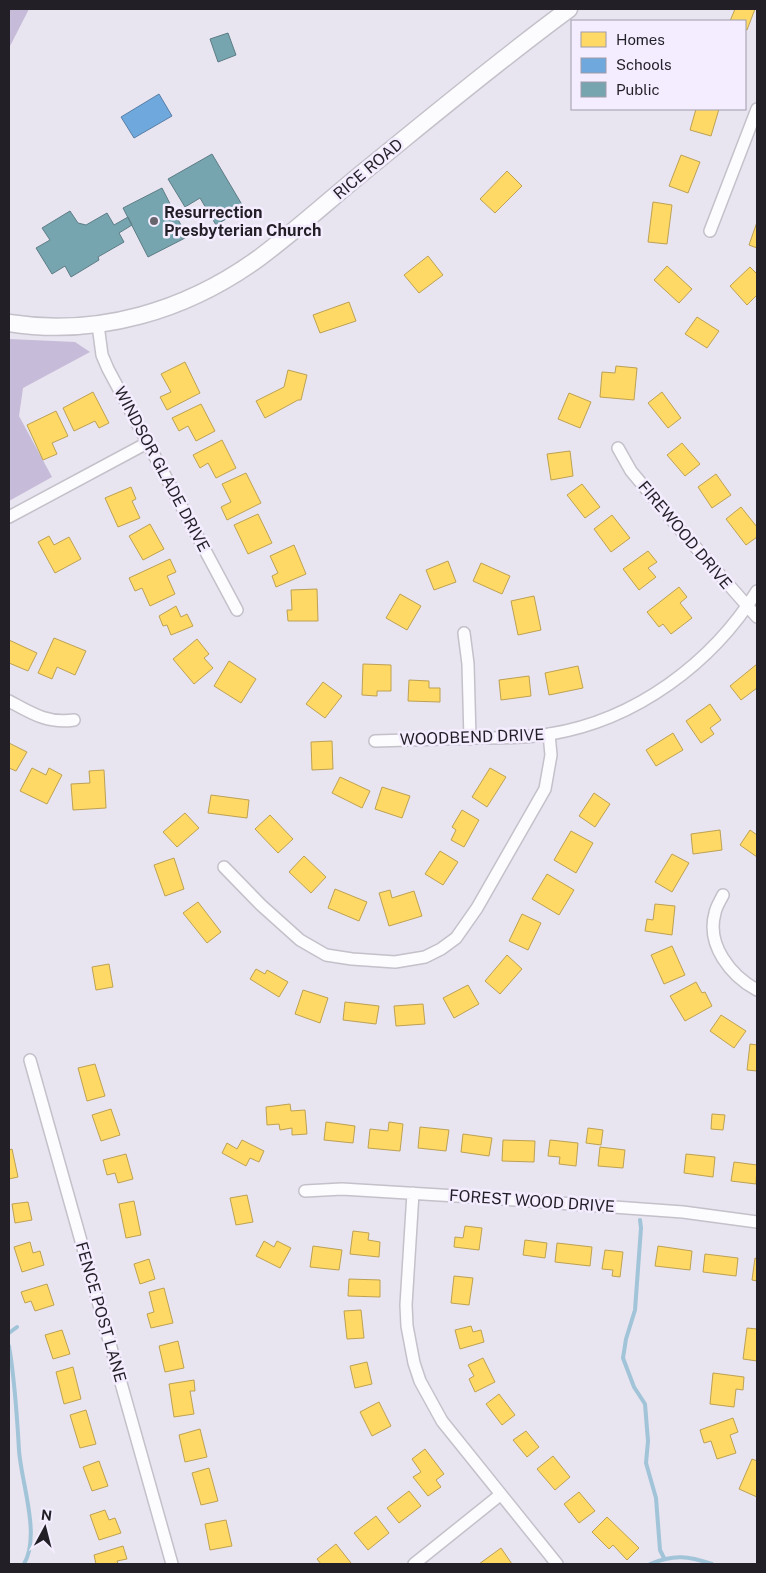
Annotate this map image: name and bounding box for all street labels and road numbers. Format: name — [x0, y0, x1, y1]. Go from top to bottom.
street label: RICE ROAD — [330, 135, 406, 203]
street label: WINDSOR GLADE DRIVE — [110, 383, 214, 555]
street label: FIREWOOD DRIVE — [634, 477, 736, 593]
street label: WOODBEND DRIVE — [399, 725, 545, 749]
street label: FOREST WOOD DRIVE — [448, 1186, 616, 1216]
street label: FENCE POST LANE — [72, 1240, 130, 1384]

